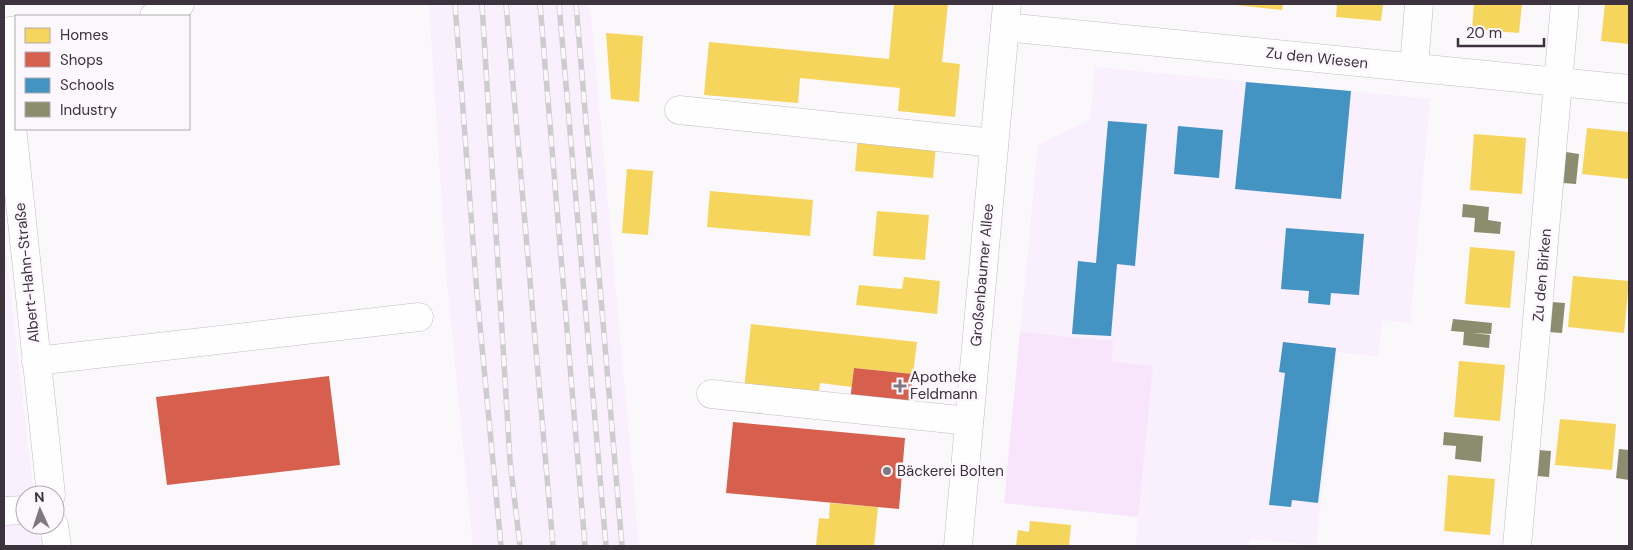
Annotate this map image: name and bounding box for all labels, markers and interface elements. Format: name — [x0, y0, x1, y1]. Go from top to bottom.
legend — [15, 15, 190, 130]
scale bar — [1458, 15, 1544, 47]
text: 20 m — [1466, 23, 1502, 43]
text: Homes — [60, 25, 109, 45]
street label: Zu den Wiesen — [1265, 43, 1369, 73]
text: Shops — [60, 50, 103, 70]
text: Schools — [60, 75, 115, 95]
text: Industry — [60, 100, 118, 120]
street label: Albert-Hahn-Straße — [10, 202, 44, 344]
street label: Großenbaumer Allee — [966, 203, 998, 347]
street label: Zu den Birken — [1528, 228, 1556, 322]
place label: Apotheke Feldmann — [910, 367, 978, 404]
marker: Apotheke Feldmann — [894, 380, 906, 392]
place label: Bäckerei Bolten — [897, 461, 1004, 481]
marker: Bäckerei Bolten — [881, 465, 893, 477]
north arrow — [15, 485, 65, 535]
text: N — [34, 488, 45, 506]

